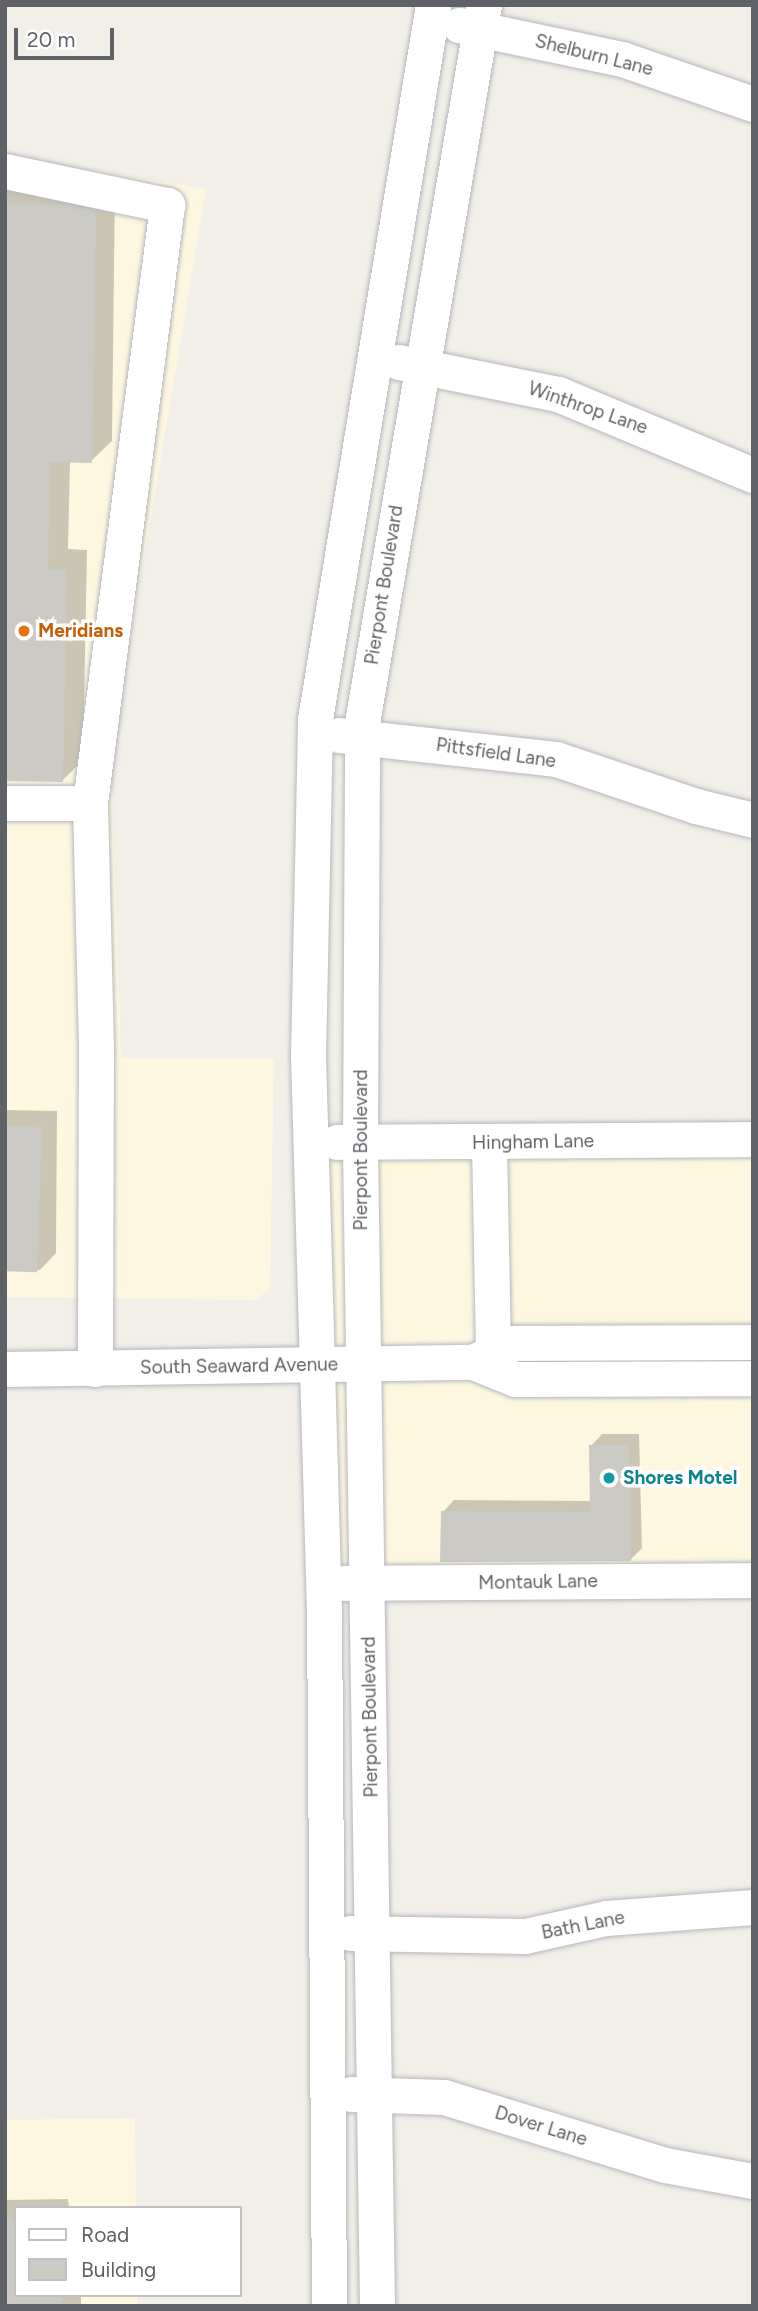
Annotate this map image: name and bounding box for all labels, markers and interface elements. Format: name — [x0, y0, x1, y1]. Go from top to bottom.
scale bar — [18, 14, 117, 58]
text: 20 m — [27, 27, 75, 52]
street label: Shelburn Lane — [533, 29, 655, 81]
street label: Winthrop Lane — [525, 377, 651, 439]
street label: Pierpont Boulevard — [360, 504, 408, 666]
place label: Meridians — [38, 620, 123, 642]
marker: Meridians — [16, 623, 32, 639]
street label: Pittsfield Lane — [435, 733, 557, 773]
street label: Pierpont Boulevard — [350, 1069, 372, 1231]
street label: Hingham Lane — [472, 1130, 594, 1154]
street label: South Seaward Avenue — [140, 1353, 338, 1379]
place label: Shores Motel — [623, 1467, 737, 1489]
marker: Shores Motel — [601, 1470, 617, 1486]
street label: Montauk Lane — [478, 1570, 598, 1594]
street label: Pierpont Boulevard — [357, 1636, 383, 1798]
street label: Bath Lane — [539, 1906, 627, 1944]
street label: Dover Lane — [492, 2101, 590, 2151]
legend — [14, 2206, 242, 2297]
text: Road — [81, 2222, 129, 2247]
text: Building — [81, 2257, 156, 2282]

